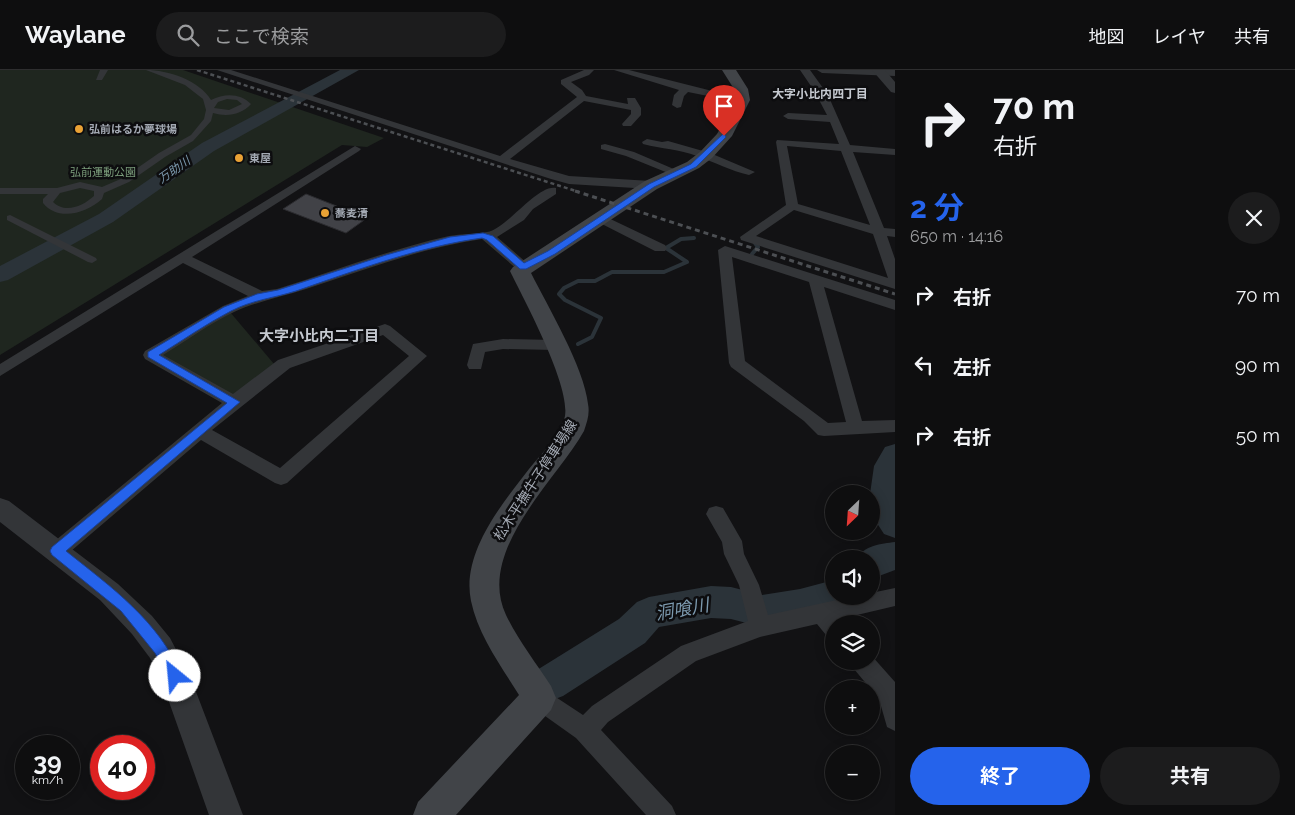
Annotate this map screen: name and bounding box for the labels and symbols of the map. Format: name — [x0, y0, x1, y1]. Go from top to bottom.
pin — [703, 85, 745, 136]
district label: 大字小比内四丁目 — [772, 87, 868, 101]
marker: 弘前はるか夢球場 — [73, 123, 85, 135]
place label: 弘前はるか夢球場 — [89, 123, 177, 136]
marker: 東屋 — [233, 152, 245, 164]
place label: 東屋 — [249, 152, 271, 165]
water label: 万助川 — [155, 153, 194, 186]
park label: 弘前運動公園 — [70, 166, 136, 179]
marker: 蕎麦清 — [319, 207, 331, 219]
place label: 蕎麦清 — [334, 207, 368, 220]
district label: 大字小比内二丁目 — [259, 327, 379, 345]
street label: 松木平撫牛子停車場線 — [490, 417, 580, 543]
north arrow — [825, 485, 880, 540]
water label: 洞喰川 — [654, 594, 712, 624]
position arrow — [148, 649, 200, 701]
speed limit sign: 40 — [90, 735, 155, 800]

